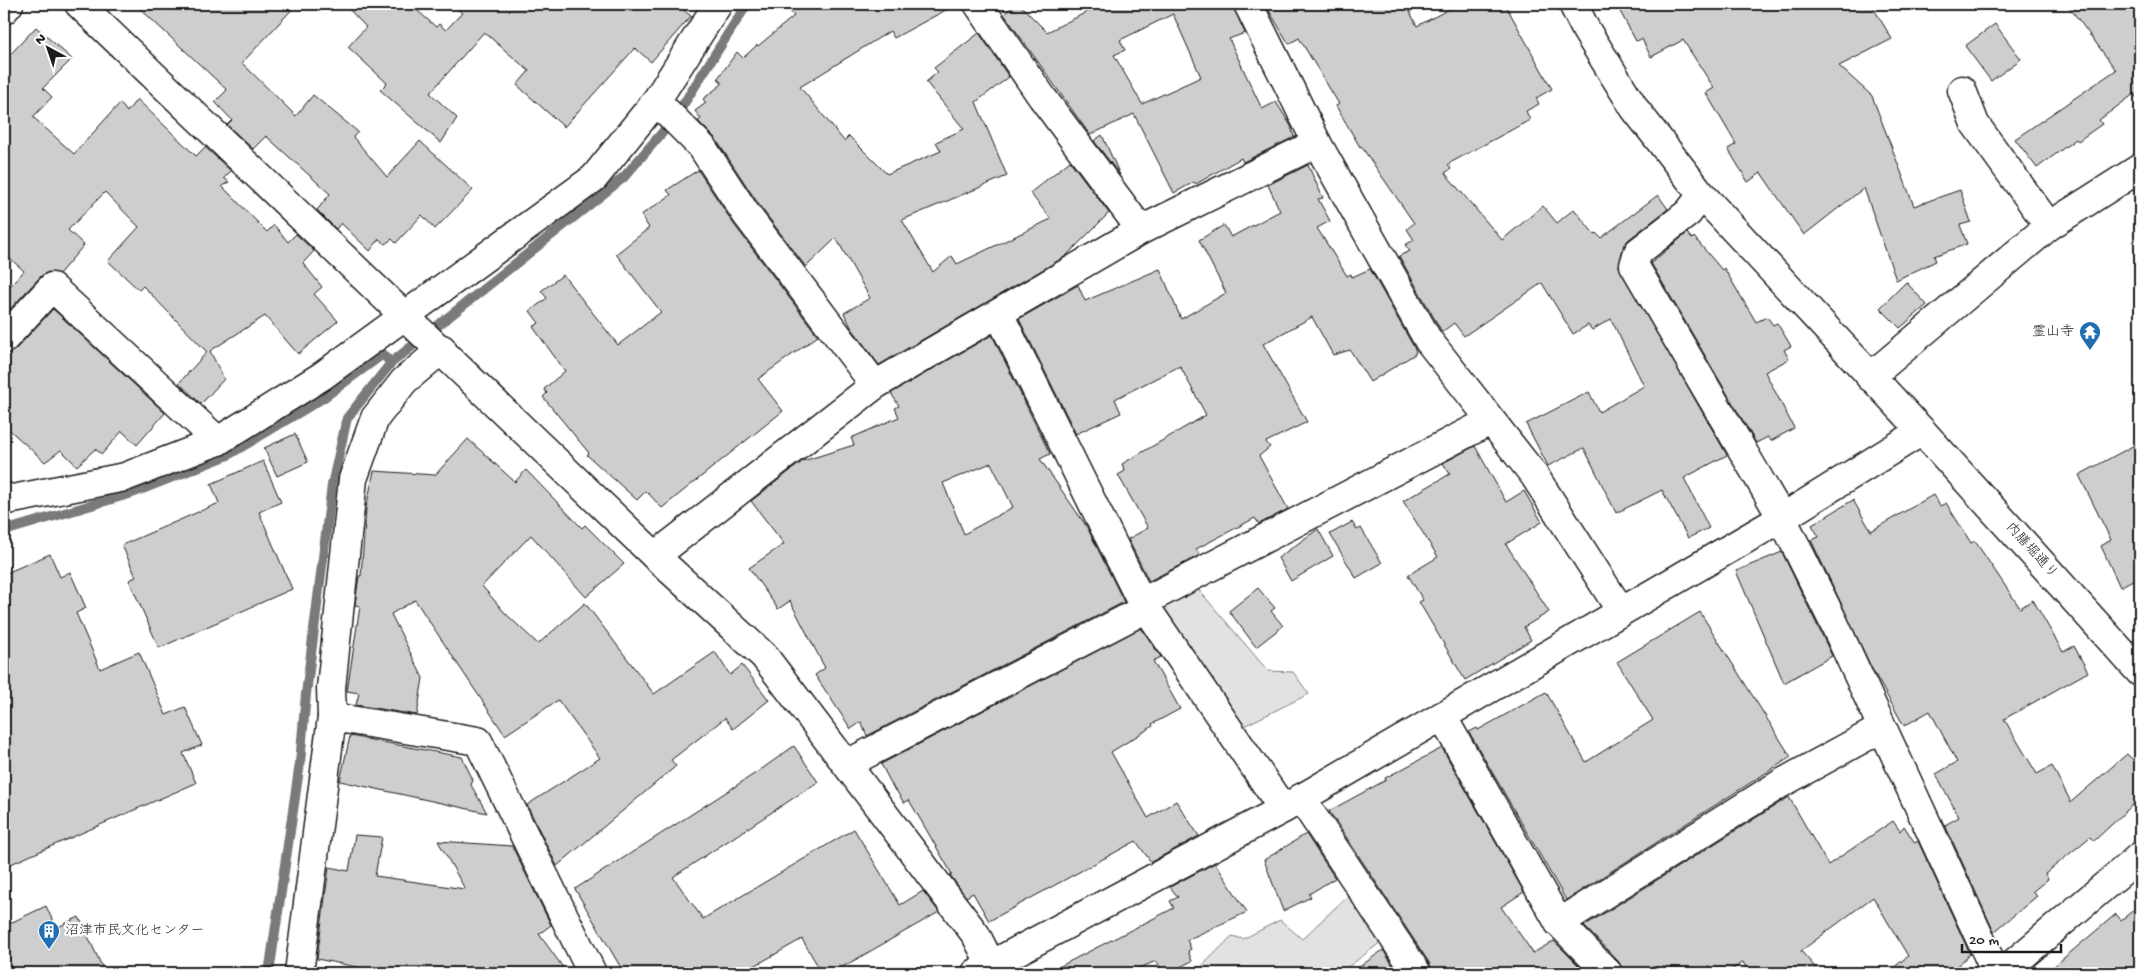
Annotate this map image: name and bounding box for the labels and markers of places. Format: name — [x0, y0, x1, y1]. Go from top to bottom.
temple icon: 霊山寺 — [2078, 320, 2102, 351]
place label: 霊山寺 — [2032, 324, 2074, 341]
building icon: 沼津市民文化センター — [37, 919, 61, 950]
place label: 沼津市民文化センター — [65, 923, 204, 940]

